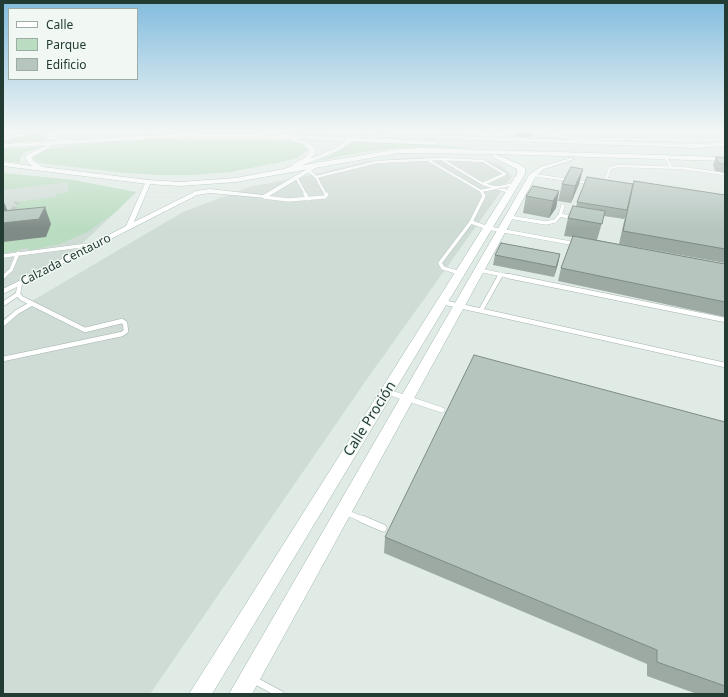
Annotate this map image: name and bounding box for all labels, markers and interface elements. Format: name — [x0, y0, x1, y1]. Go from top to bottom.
legend — [8, 8, 138, 80]
text: Calle — [46, 16, 73, 33]
text: Parque — [46, 36, 86, 53]
text: Edificio — [46, 56, 87, 73]
street label: Calzada Centauro — [19, 231, 113, 289]
street label: Calle Proción — [340, 378, 400, 460]

